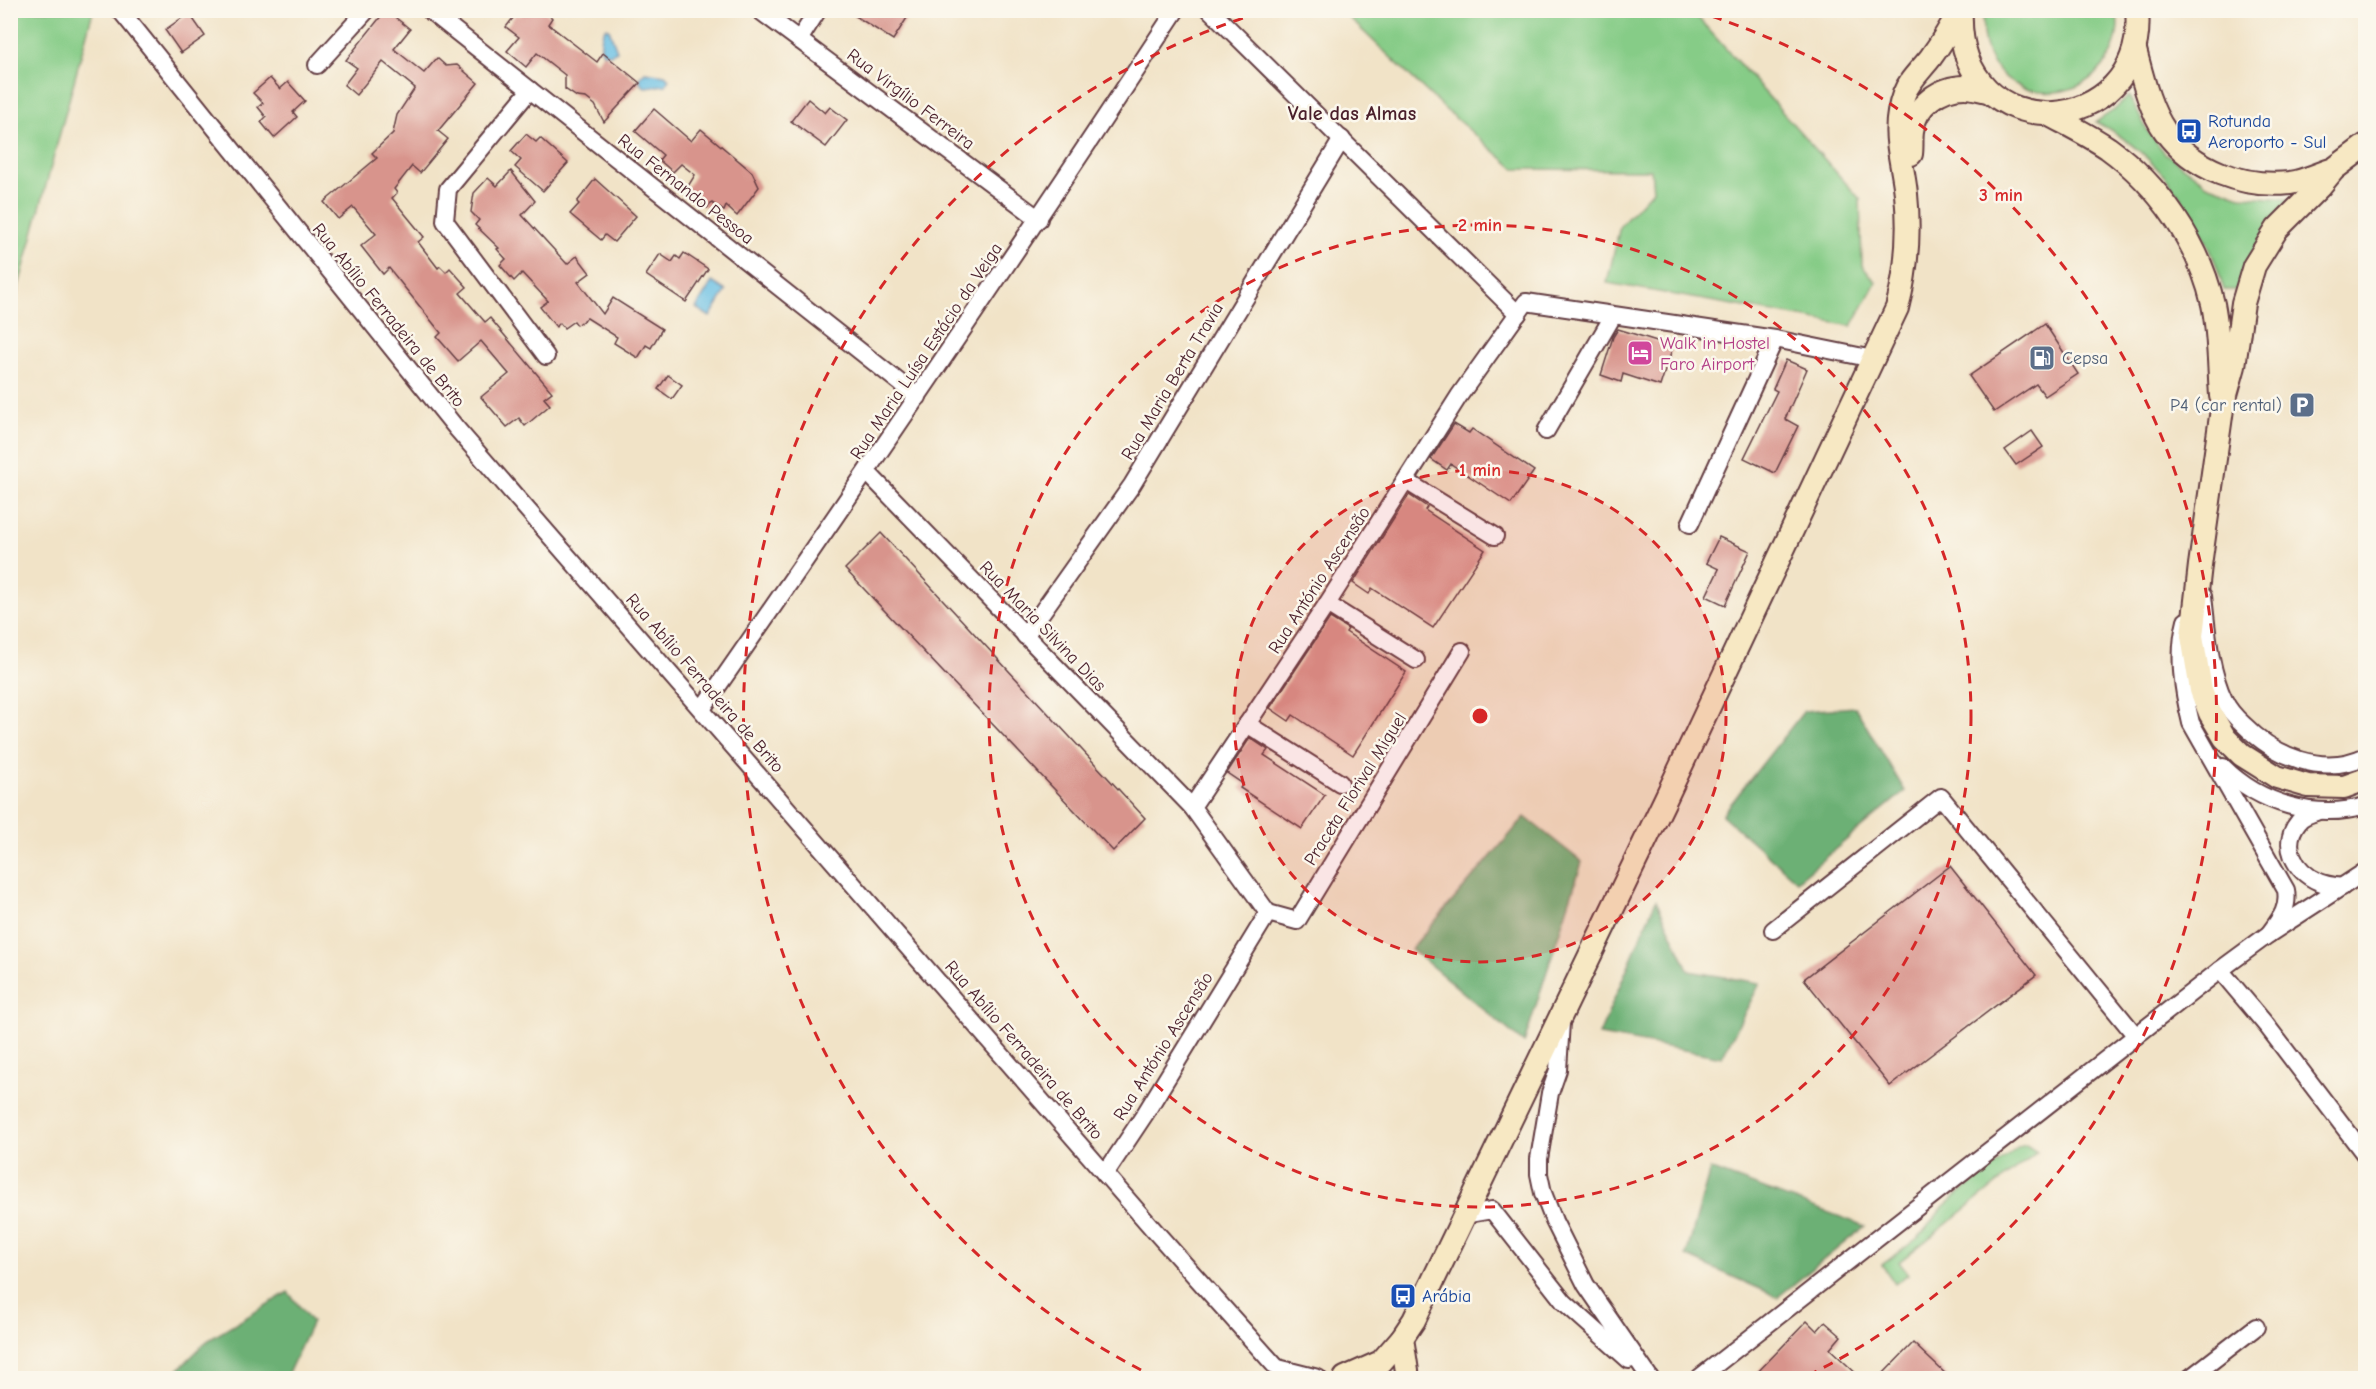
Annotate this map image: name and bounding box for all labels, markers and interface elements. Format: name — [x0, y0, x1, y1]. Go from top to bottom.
street label: Rua Virgílio Ferreira — [843, 45, 979, 154]
district label: Vale das Almas — [1288, 102, 1416, 125]
place label: Rotunda Aeroporto - Sul — [2208, 111, 2327, 153]
bus stop icon: Rotunda Aeroporto - Sul — [2174, 116, 2204, 146]
street label: Rua Fernando Pessoa — [613, 130, 758, 249]
text: 3 min — [1979, 185, 2023, 206]
text: 2 min — [1458, 215, 1502, 236]
street label: Rua Abílio Ferradeira de Brito — [308, 219, 469, 411]
street label: Rua Maria Luísa Estácio da Veiga — [846, 239, 1007, 464]
street label: Rua Maria Berta Travia — [1117, 299, 1228, 464]
place label: Walk in Hostel Faro Airport — [1660, 333, 1770, 375]
hotel icon: Walk in Hostel Faro Airport — [1625, 338, 1655, 368]
fuel station icon: Cepsa — [2027, 343, 2057, 373]
place label: Cepsa — [2062, 348, 2108, 369]
parking icon: P4 (car rental) — [2287, 390, 2317, 420]
place label: P4 (car rental) — [2170, 395, 2282, 416]
text: 1 min — [1459, 460, 1501, 481]
street label: Rua António Ascensão — [1264, 503, 1375, 658]
street label: Rua Maria Silvina Dias — [975, 557, 1110, 696]
street label: Rua Abílio Ferradeira de Brito — [621, 589, 788, 777]
centre of rings — [1470, 706, 1490, 726]
street label: Praceta Florival Miguel — [1300, 709, 1411, 870]
street label: Rua Abílio Ferradeira de Brito — [940, 956, 1107, 1144]
street label: Rua António Ascensão — [1109, 968, 1218, 1124]
bus stop icon: Arábia — [1388, 1281, 1418, 1311]
place label: Arábia — [1422, 1286, 1471, 1307]

